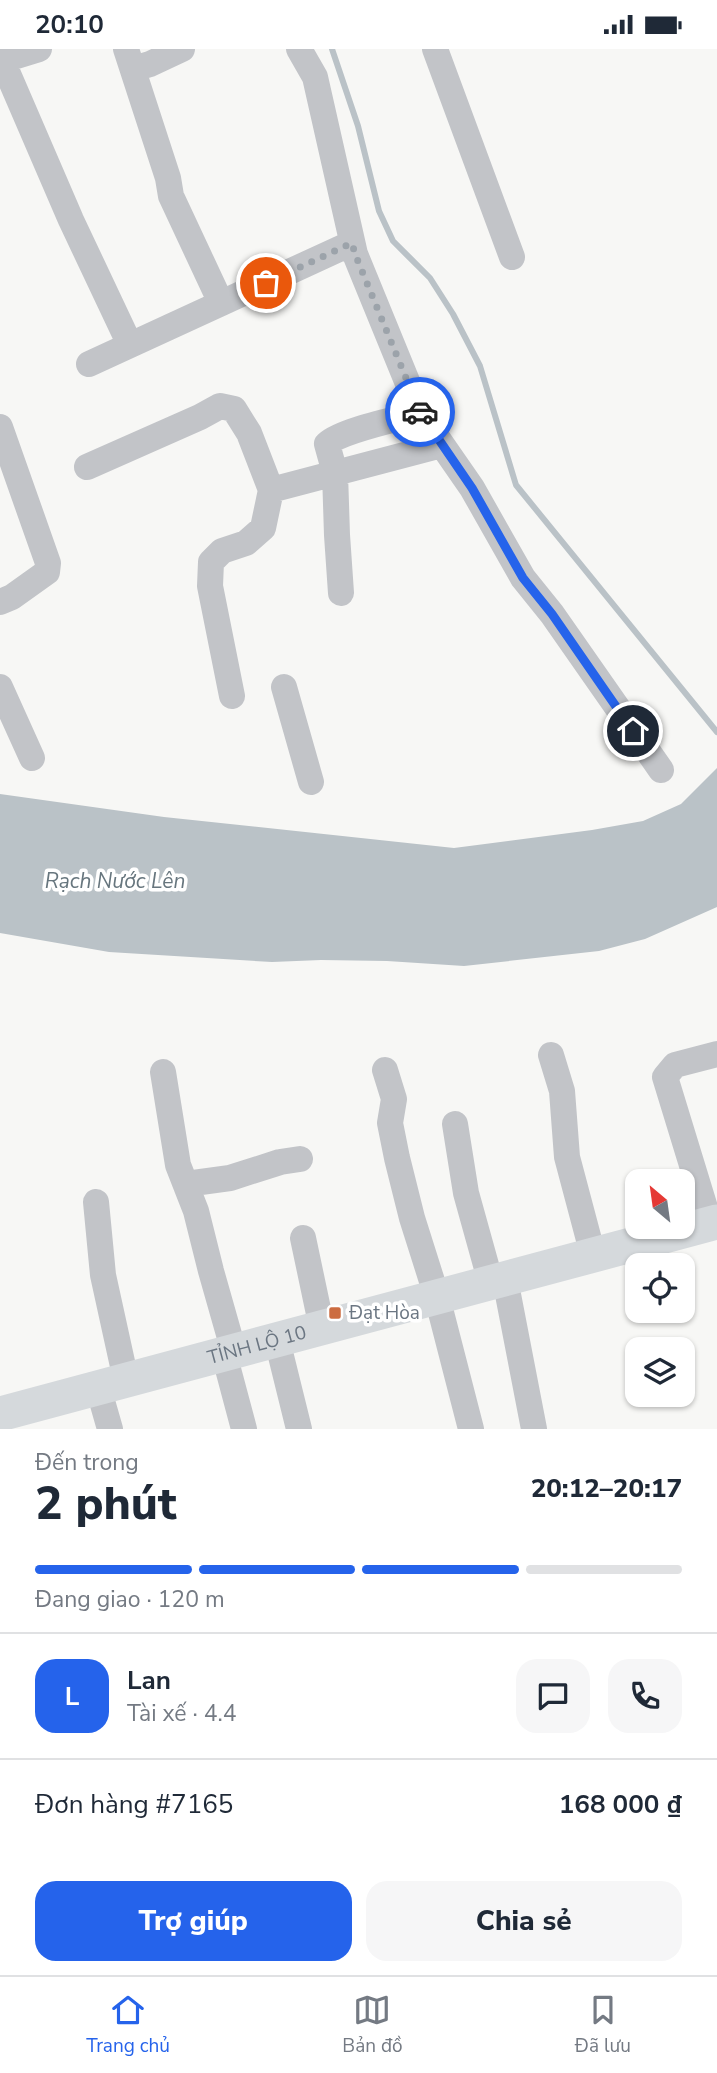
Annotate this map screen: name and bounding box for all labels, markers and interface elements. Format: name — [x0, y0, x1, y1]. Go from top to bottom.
text: 20:10 — [35, 7, 104, 42]
pin — [236, 253, 296, 313]
icon: bag — [247, 264, 285, 302]
courier — [385, 377, 455, 447]
icon: car — [401, 393, 439, 431]
pin — [603, 701, 663, 761]
icon: home — [614, 712, 652, 750]
water label: Rạch Nước Lên — [45, 867, 185, 895]
north arrow — [625, 1169, 695, 1239]
map controls — [625, 1169, 695, 1407]
button: locate — [625, 1253, 695, 1323]
place label: Đạt Hòa — [348, 1300, 420, 1326]
marker: Đạt Hòa — [327, 1305, 343, 1321]
street label: TỈNH LỘ 10 — [204, 1319, 309, 1371]
button: layers — [625, 1337, 695, 1407]
text: Đến trong — [35, 1447, 139, 1478]
text: 20:12–20:17 — [531, 1471, 682, 1506]
text: 2 phút — [35, 1472, 177, 1535]
text: Đang giao · 120 m — [35, 1584, 225, 1615]
button: chat — [516, 1659, 590, 1733]
button: phone — [608, 1659, 682, 1733]
text: Lan — [127, 1663, 171, 1698]
text: L — [65, 1679, 79, 1714]
text: Tài xế · 4.4 — [127, 1698, 236, 1729]
text: Đơn hàng #7165 — [35, 1787, 233, 1822]
text: 168 000 ₫ — [559, 1787, 682, 1822]
button: Trợ giúp — [35, 1881, 352, 1961]
button: Chia sẻ — [366, 1881, 682, 1961]
tab: Trang chủ — [86, 1991, 170, 2059]
tab: Bản đồ — [342, 1991, 403, 2059]
tab: Đã lưu — [575, 1991, 631, 2059]

